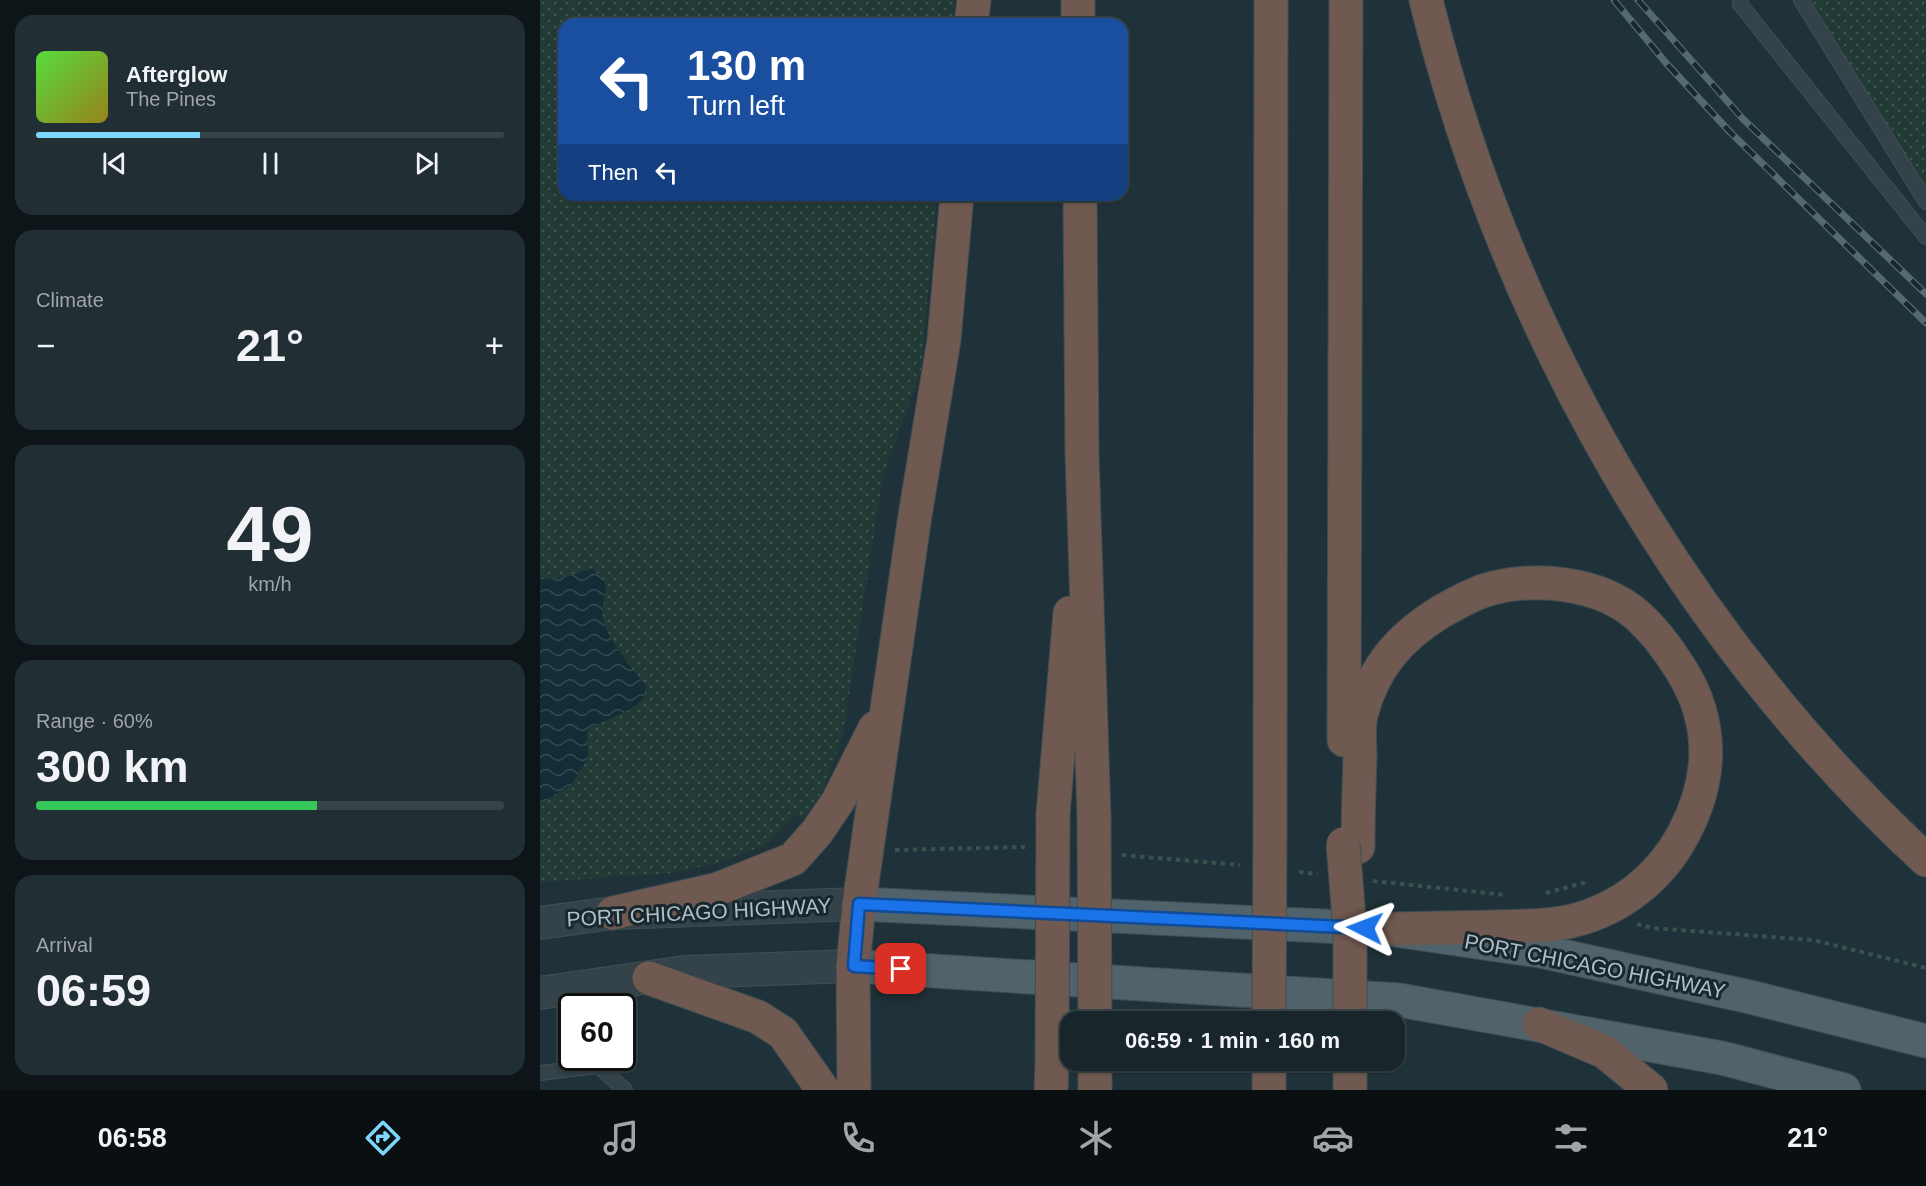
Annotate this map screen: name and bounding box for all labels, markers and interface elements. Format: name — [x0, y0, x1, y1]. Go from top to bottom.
icon: left — [588, 42, 666, 120]
text: 130 m — [687, 42, 806, 89]
text: Afterglow — [126, 62, 227, 87]
text: The Pines — [126, 88, 216, 110]
text: Turn left — [687, 91, 785, 121]
icon: previous — [98, 147, 131, 180]
icon: pause — [254, 147, 287, 180]
icon: next — [410, 147, 443, 180]
icon: left — [650, 156, 683, 189]
text: Then — [588, 160, 638, 185]
text: Climate — [36, 289, 104, 311]
text: 21° — [236, 320, 304, 371]
text: − — [36, 327, 55, 364]
text: + — [485, 327, 504, 364]
text: 49 — [227, 490, 313, 578]
text: km/h — [248, 573, 292, 595]
text: Range · 60% — [36, 710, 153, 732]
text: 300 km — [36, 741, 189, 792]
street label: PORT CHICAGO HIGHWAY — [566, 894, 832, 930]
position arrow — [1333, 896, 1397, 960]
street label: PORT CHICAGO HIGHWAY — [1463, 929, 1727, 1003]
text: Arrival — [36, 934, 93, 956]
pin — [875, 943, 926, 994]
icon: arrive — [884, 952, 917, 985]
text: 06:59 — [36, 965, 151, 1016]
speed limit sign: 60 — [558, 993, 636, 1071]
text: 06:59 · 1 min · 160 m — [1125, 1028, 1340, 1053]
icon: directions — [362, 1117, 404, 1159]
icon: music — [600, 1117, 642, 1159]
icon: phone — [837, 1117, 879, 1159]
icon: climate — [1075, 1117, 1117, 1159]
icon: car — [1312, 1117, 1354, 1159]
icon: filters — [1550, 1117, 1592, 1159]
text: 06:58 — [98, 1123, 167, 1153]
text: 21° — [1787, 1123, 1828, 1153]

